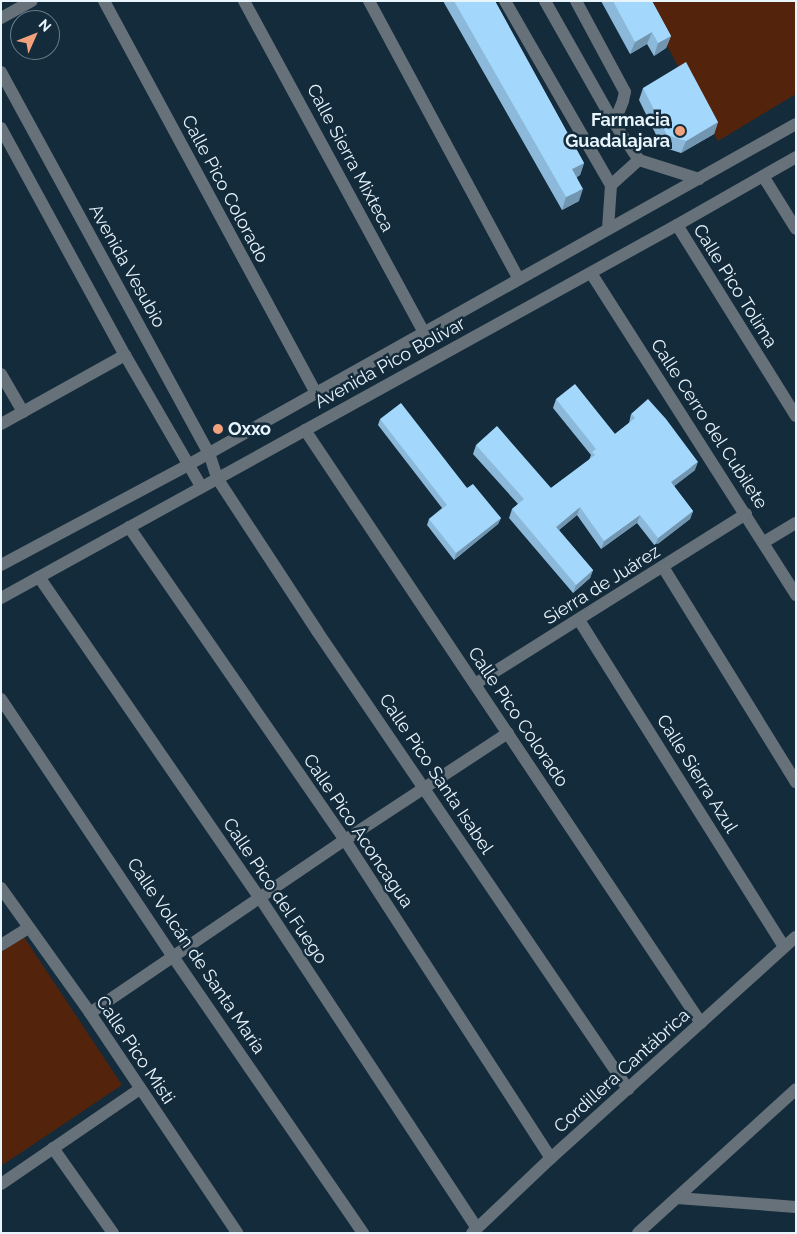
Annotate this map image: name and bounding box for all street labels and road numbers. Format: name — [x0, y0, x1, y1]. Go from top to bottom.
street label: Calle Sierra Mixteca — [302, 80, 398, 236]
street label: Calle Pico Colorado — [177, 112, 273, 266]
street label: Avenida Vesubio — [84, 200, 170, 332]
street label: Calle Pico Tolima — [688, 220, 782, 352]
street label: Avenida Pico Bolívar — [311, 313, 469, 413]
street label: Calle Cerro del Cubilete — [646, 335, 772, 513]
street label: Sierra de Juárez — [540, 541, 664, 629]
street label: Calle Pico Colorado — [463, 643, 573, 791]
street label: Calle Pico Santa Isabel — [374, 690, 498, 858]
street label: Calle Sierra Azul — [652, 711, 742, 837]
street label: Calle Pico Aconcagua — [298, 750, 418, 912]
street label: Calle Pico del Fuego — [218, 814, 332, 968]
street label: Calle Volcán de Santa María — [122, 854, 270, 1058]
street label: Calle Pico Misti — [91, 992, 179, 1108]
street label: Cordillera Cantábrica — [550, 1005, 694, 1137]

